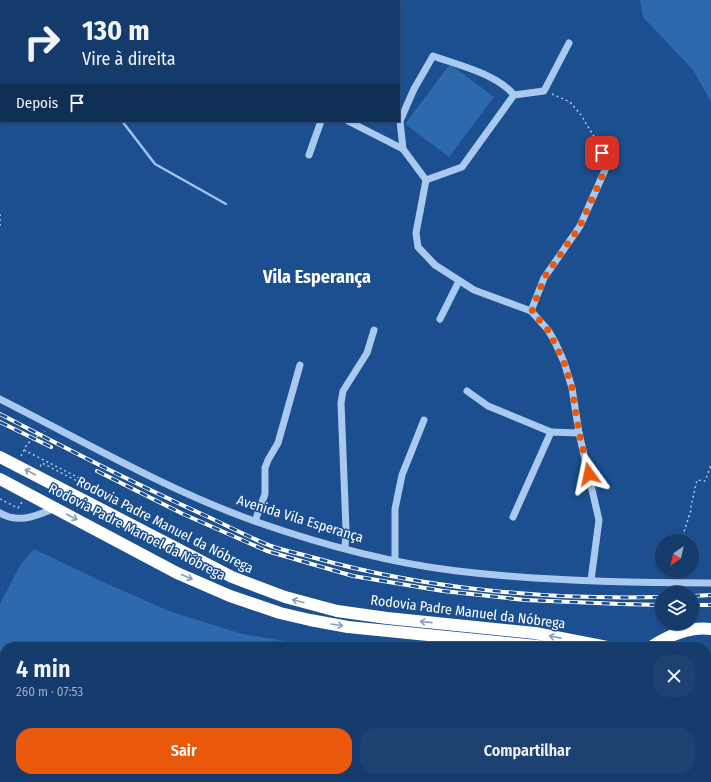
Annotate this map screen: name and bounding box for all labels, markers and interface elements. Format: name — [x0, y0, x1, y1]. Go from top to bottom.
text: 130 m — [82, 14, 150, 47]
icon: right — [16, 16, 68, 68]
text: Vire à direita — [82, 48, 176, 70]
icon: arrive — [66, 92, 88, 114]
text: Depois — [16, 94, 58, 112]
pin — [585, 136, 619, 170]
icon: arrive — [591, 142, 613, 164]
district label: Vila Esperança — [262, 266, 371, 288]
position arrow — [568, 453, 610, 495]
one-way arrow — [24, 468, 36, 476]
street label: Rodovia Padre Manuel da Nóbrega — [74, 473, 256, 577]
street label: Rodovia Padre Manoel da Nóbrega — [46, 480, 228, 584]
street label: Avenida Vila Esperança — [235, 492, 366, 546]
one-way arrow — [65, 514, 77, 521]
north arrow — [655, 534, 699, 578]
map controls — [655, 534, 699, 630]
one-way arrow — [181, 574, 193, 581]
button: layers — [655, 586, 699, 630]
street label: Rodovia Padre Manuel da Nóbrega — [370, 592, 566, 632]
one-way arrow — [292, 597, 305, 604]
one-way arrow — [420, 618, 433, 626]
one-way arrow — [330, 621, 343, 629]
one-way arrow — [549, 632, 562, 640]
text: 4 min — [16, 655, 70, 683]
button: close — [653, 655, 695, 697]
text: 260 m · 07:53 — [16, 684, 83, 699]
button: Sair — [16, 728, 352, 774]
button: Compartilhar — [360, 728, 695, 774]

